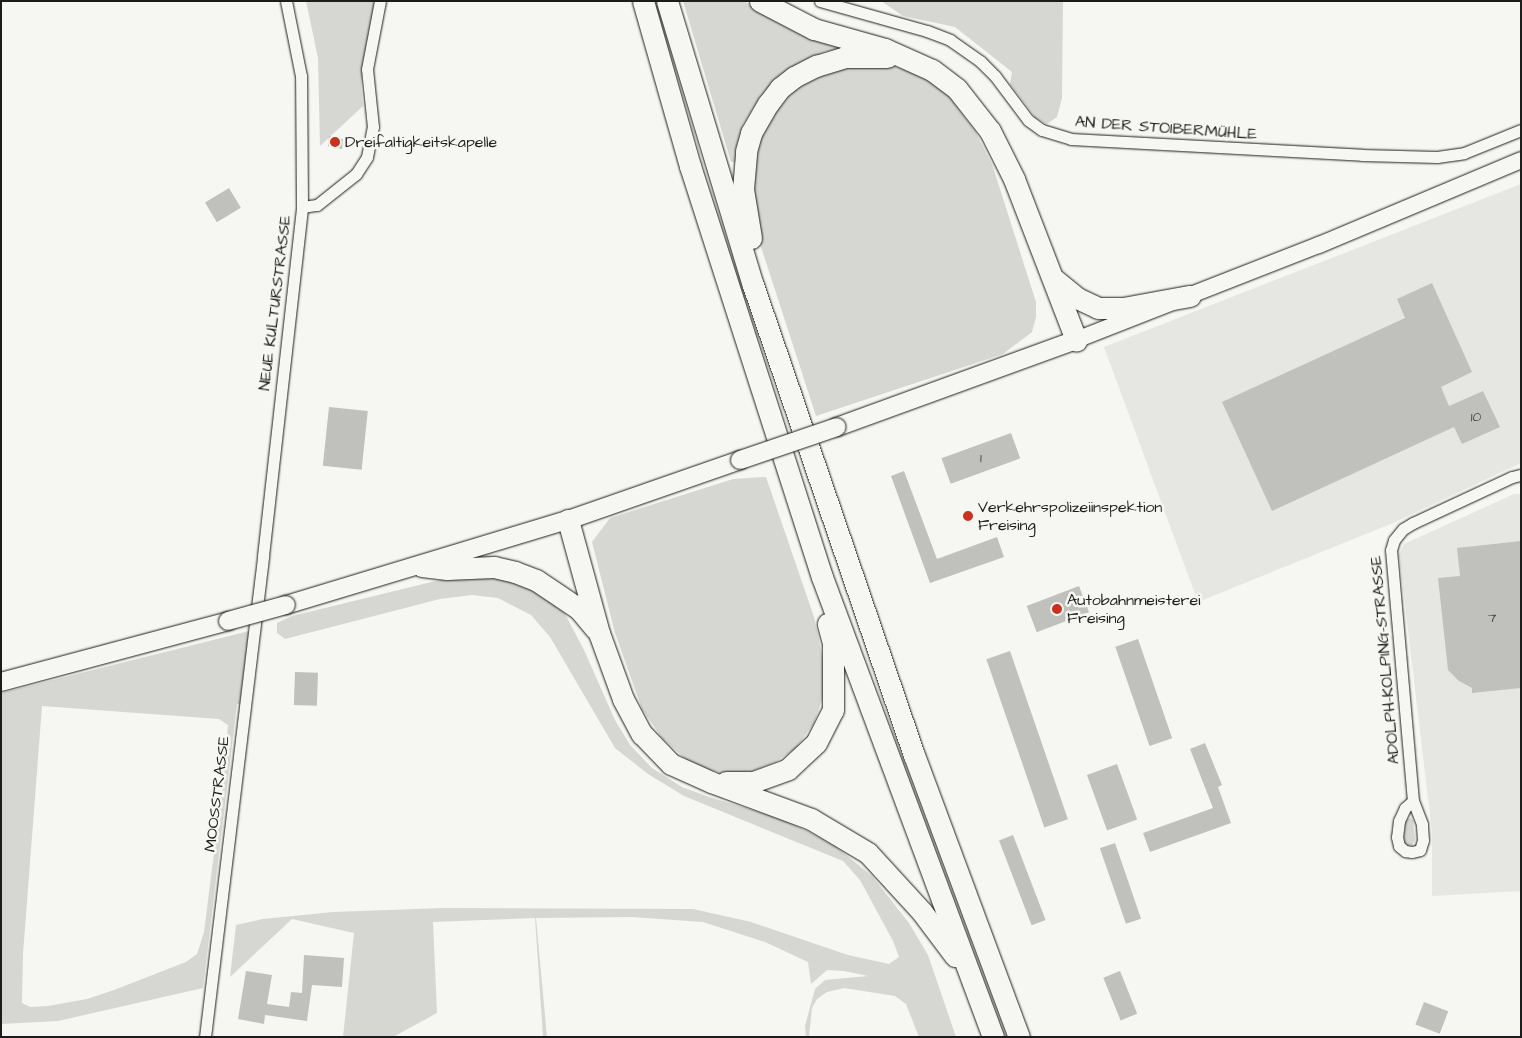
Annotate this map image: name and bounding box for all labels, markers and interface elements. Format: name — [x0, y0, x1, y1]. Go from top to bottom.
street label: AN DER STOIBERMÜHLE — [1074, 112, 1258, 144]
place label: Dreifaltigkeitskapelle — [345, 132, 497, 152]
marker: Dreifaltigkeitskapelle — [329, 136, 341, 148]
street label: NEUE KULTURSTRASSE — [255, 214, 295, 392]
house number: 10 — [1471, 409, 1481, 425]
house number: 1 — [980, 450, 982, 466]
place label: Verkehrspolizeiinspektion Freising — [978, 497, 1162, 535]
marker: Verkehrspolizeiinspektion Freising — [962, 510, 974, 522]
street label: ADOLPH-KOLPING-STRASSE — [1366, 555, 1404, 765]
place label: Autobahnmeisterei Freising — [1067, 590, 1200, 628]
marker: Autobahnmeisterei Freising — [1051, 603, 1063, 615]
house number: 7 — [1488, 610, 1496, 626]
street label: MOOSSTRASSE — [200, 735, 234, 853]

